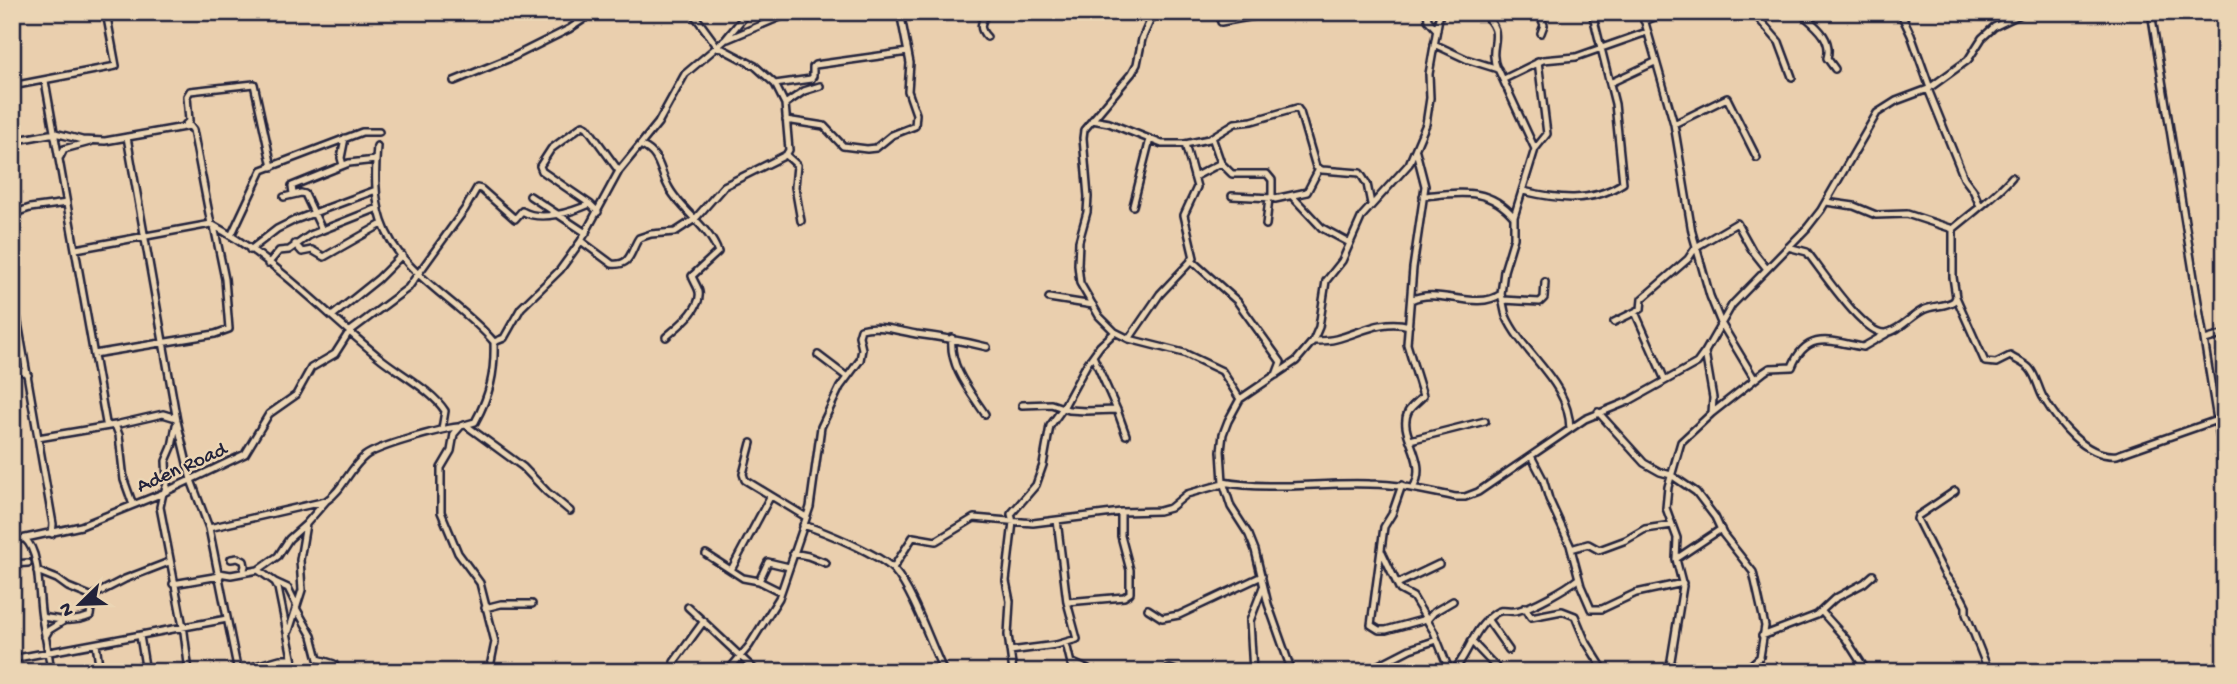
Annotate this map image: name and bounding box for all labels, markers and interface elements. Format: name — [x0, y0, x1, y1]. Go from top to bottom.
street label: Aden Road — [133, 437, 233, 500]
north arrow — [46, 568, 116, 638]
text: N — [55, 599, 81, 619]

